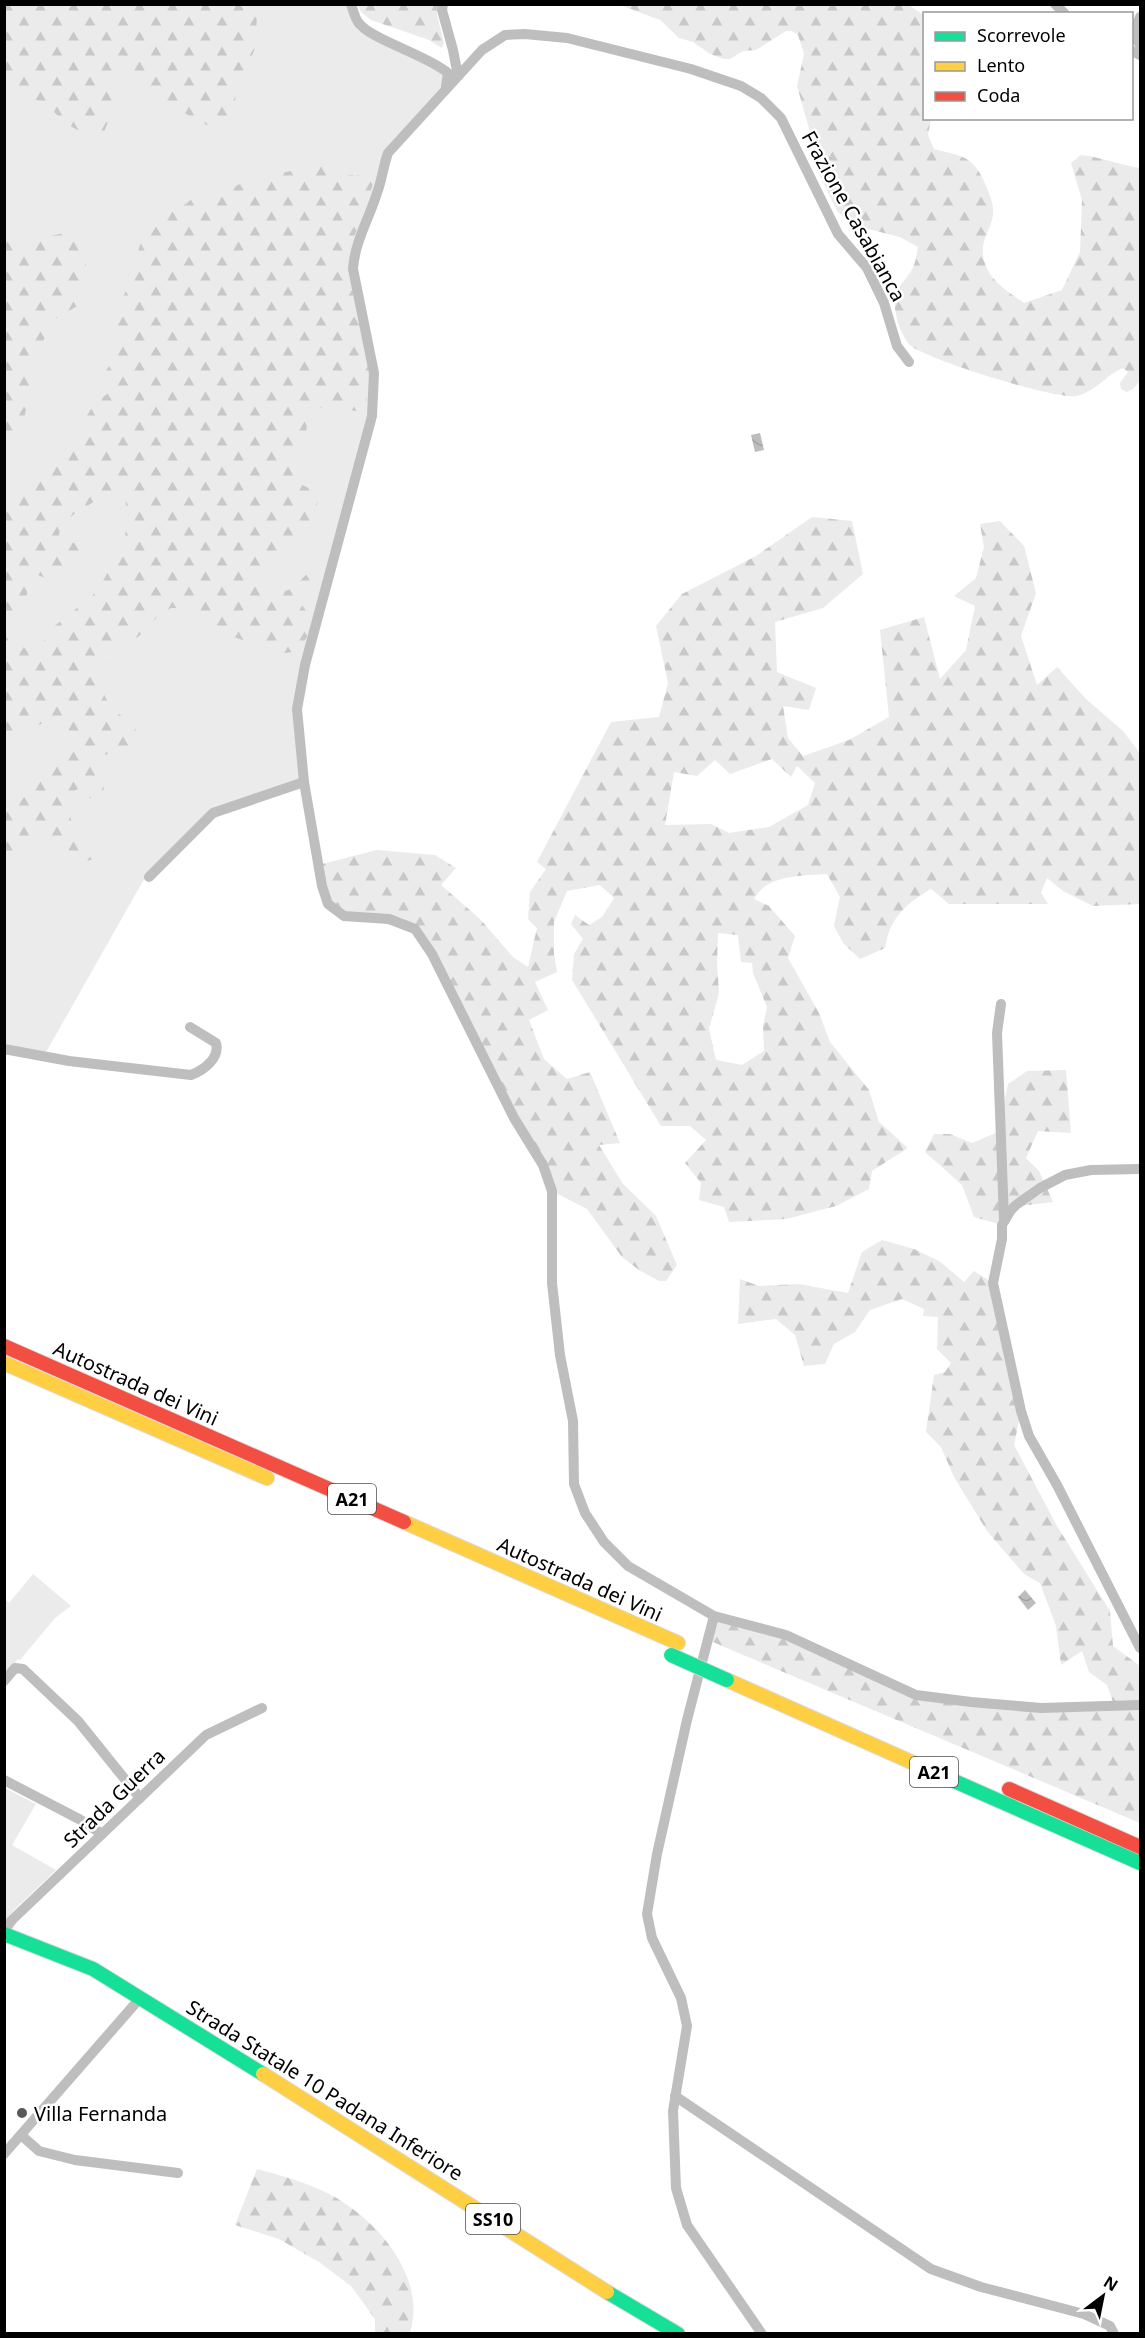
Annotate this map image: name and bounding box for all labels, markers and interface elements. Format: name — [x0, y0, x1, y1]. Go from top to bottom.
legend — [923, 12, 1133, 120]
text: Scorrevole — [977, 23, 1066, 47]
text: Lento — [977, 53, 1025, 77]
text: Coda — [977, 83, 1020, 107]
street label: Frazione Casabianca — [796, 126, 912, 306]
street label: Autostrada dei Vini — [49, 1335, 223, 1431]
road number: A21 — [328, 1484, 376, 1514]
street label: Autostrada dei Vini — [493, 1531, 667, 1627]
street label: Strada Guerra — [57, 1743, 171, 1853]
road number: A21 — [910, 1757, 958, 1787]
street label: Strada Statale 10 Padana Inferiore — [182, 1993, 468, 2187]
place label: Villa Fernanda — [34, 2100, 167, 2127]
marker: Villa Fernanda — [15, 2106, 29, 2120]
road number: SS10 — [466, 2204, 520, 2234]
north arrow — [1073, 2266, 1133, 2326]
text: N — [1100, 2271, 1122, 2296]

